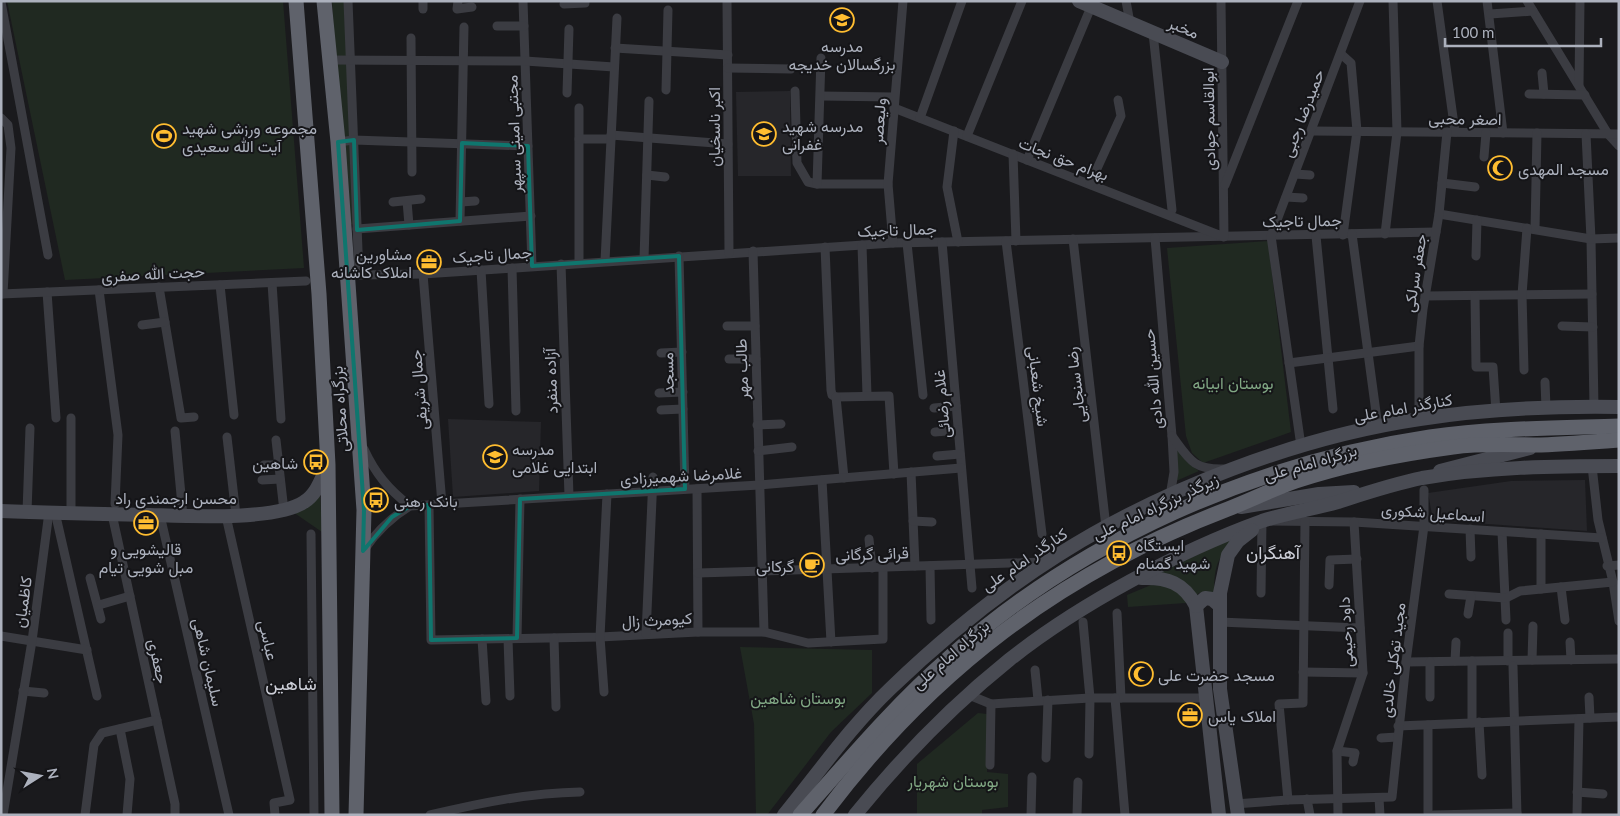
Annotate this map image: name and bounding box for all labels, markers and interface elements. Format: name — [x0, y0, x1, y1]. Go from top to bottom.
school or university icon: مدرسه بزرگسالان خدیجه — [829, 7, 855, 33]
street label: مخبر — [1164, 12, 1202, 44]
scale bar — [1445, 15, 1601, 47]
text: 100 m — [1452, 23, 1494, 41]
place label: مدرسه بزرگسالان خدیجه — [789, 36, 895, 75]
street label: حمیدرضا رجبی — [1277, 66, 1329, 160]
street label: ابوالقاسم جوادی — [1198, 67, 1220, 171]
street label: مجتبی امینی سپهر — [501, 75, 528, 194]
street label: اکبر ناسخیان — [704, 87, 725, 167]
street label: ولیعصر — [867, 97, 891, 146]
street label: اصغر محبی — [1428, 108, 1502, 130]
place label: مدرسه شهید غفرانی — [782, 116, 863, 155]
place label: مجموعه ورزشی شهید آیت‌ الله سعیدی — [182, 118, 317, 157]
school or university icon: مدرسه شهید غفرانی — [751, 121, 777, 147]
sports icon: مجموعه ورزشی شهید آیت‌ الله سعیدی — [151, 123, 177, 149]
street label: بهرام حق نجات — [1016, 132, 1112, 186]
mosque icon: مسجد المهدی — [1487, 155, 1513, 181]
place label: مسجد المهدی — [1518, 159, 1609, 180]
street label: جمال تاجیک — [1262, 210, 1342, 231]
street label: جمال تاجیک — [857, 218, 937, 241]
street label: جعفر سرلکی — [1398, 232, 1432, 314]
street label: جمال تاجیک — [452, 242, 533, 267]
place label: مشاورین املاک کاشانه — [331, 244, 412, 281]
office icon: مشاورین املاک کاشانه — [416, 249, 442, 275]
street label: حجت الله صفری — [101, 261, 206, 287]
street label: حسین الله دادی — [1138, 328, 1168, 430]
street label: طالب مهر — [730, 338, 754, 401]
street label: شیخ شعبانی — [1022, 345, 1053, 428]
street label: رضا سنجایی — [1061, 346, 1091, 424]
street label: آزاده منفرد — [539, 347, 563, 414]
street label: جمال شریفی — [405, 349, 433, 431]
street label: مسجد — [657, 352, 678, 394]
street label: بزرگراه محلاتی — [327, 365, 353, 453]
street label: غلام رضائی — [929, 369, 955, 439]
park label: بوستان ابیانه — [1193, 373, 1273, 394]
street label: کنارگذر امام علی — [1352, 389, 1454, 427]
place label: مدرسه ابتدایی غلامی — [512, 439, 597, 478]
street label: بزرگراه امام علی — [1261, 440, 1359, 486]
school or university icon: مدرسه ابتدایی غلامی — [482, 444, 508, 470]
bus stop icon: شاهین — [303, 449, 329, 475]
place label: شاهین — [252, 453, 298, 474]
street label: غلامرضا شهمیرزادی — [619, 462, 743, 490]
street label: زیرگذر بزرگراه امام علی — [1089, 468, 1222, 545]
bus stop icon: بانک رهنی — [363, 487, 389, 513]
street label: محسن ارجمندی راد — [115, 488, 237, 509]
place label: بانک رهنی — [394, 491, 458, 512]
street label: اسماعیل شکوری — [1380, 499, 1485, 527]
office icon: قالیشویی و مبل شویی تیام — [133, 510, 159, 536]
street label: کنارگذر امام علی — [977, 523, 1072, 596]
place label: ایستگاه شهید گمنام — [1136, 535, 1210, 574]
place label: قالیشویی و مبل شویی تیام — [99, 539, 193, 578]
bus stop icon: ایستگاه شهید گمنام — [1106, 540, 1132, 566]
district label: آهنگران — [1246, 541, 1302, 564]
street label: قرائی گرگانی — [835, 542, 909, 566]
cafe icon: گرکانی — [799, 552, 825, 578]
place label: گرکانی — [756, 556, 794, 577]
street label: کاظمیان — [9, 575, 36, 629]
street label: داود رحیمی — [1334, 596, 1358, 668]
street label: مجید توکلی خالدی — [1376, 601, 1410, 719]
street label: کیومرث زال — [621, 608, 693, 632]
street label: بزرگراه امام علی — [908, 615, 994, 694]
street label: سلیمان شاهی — [188, 616, 228, 708]
street label: عباسی — [253, 618, 283, 663]
street label: جعفری — [143, 637, 173, 686]
mosque icon: مسجد حضرت علی — [1128, 661, 1154, 687]
place label: مسجد حضرت علی — [1158, 665, 1275, 686]
district label: شاهین — [265, 672, 317, 695]
park label: بوستان شاهین — [750, 688, 846, 709]
office icon: املاک یاس — [1177, 702, 1203, 728]
place label: املاک یاس — [1208, 706, 1276, 727]
north arrow — [15, 751, 65, 801]
text: N — [44, 767, 63, 780]
park label: بوستان شهریار — [906, 771, 999, 792]

